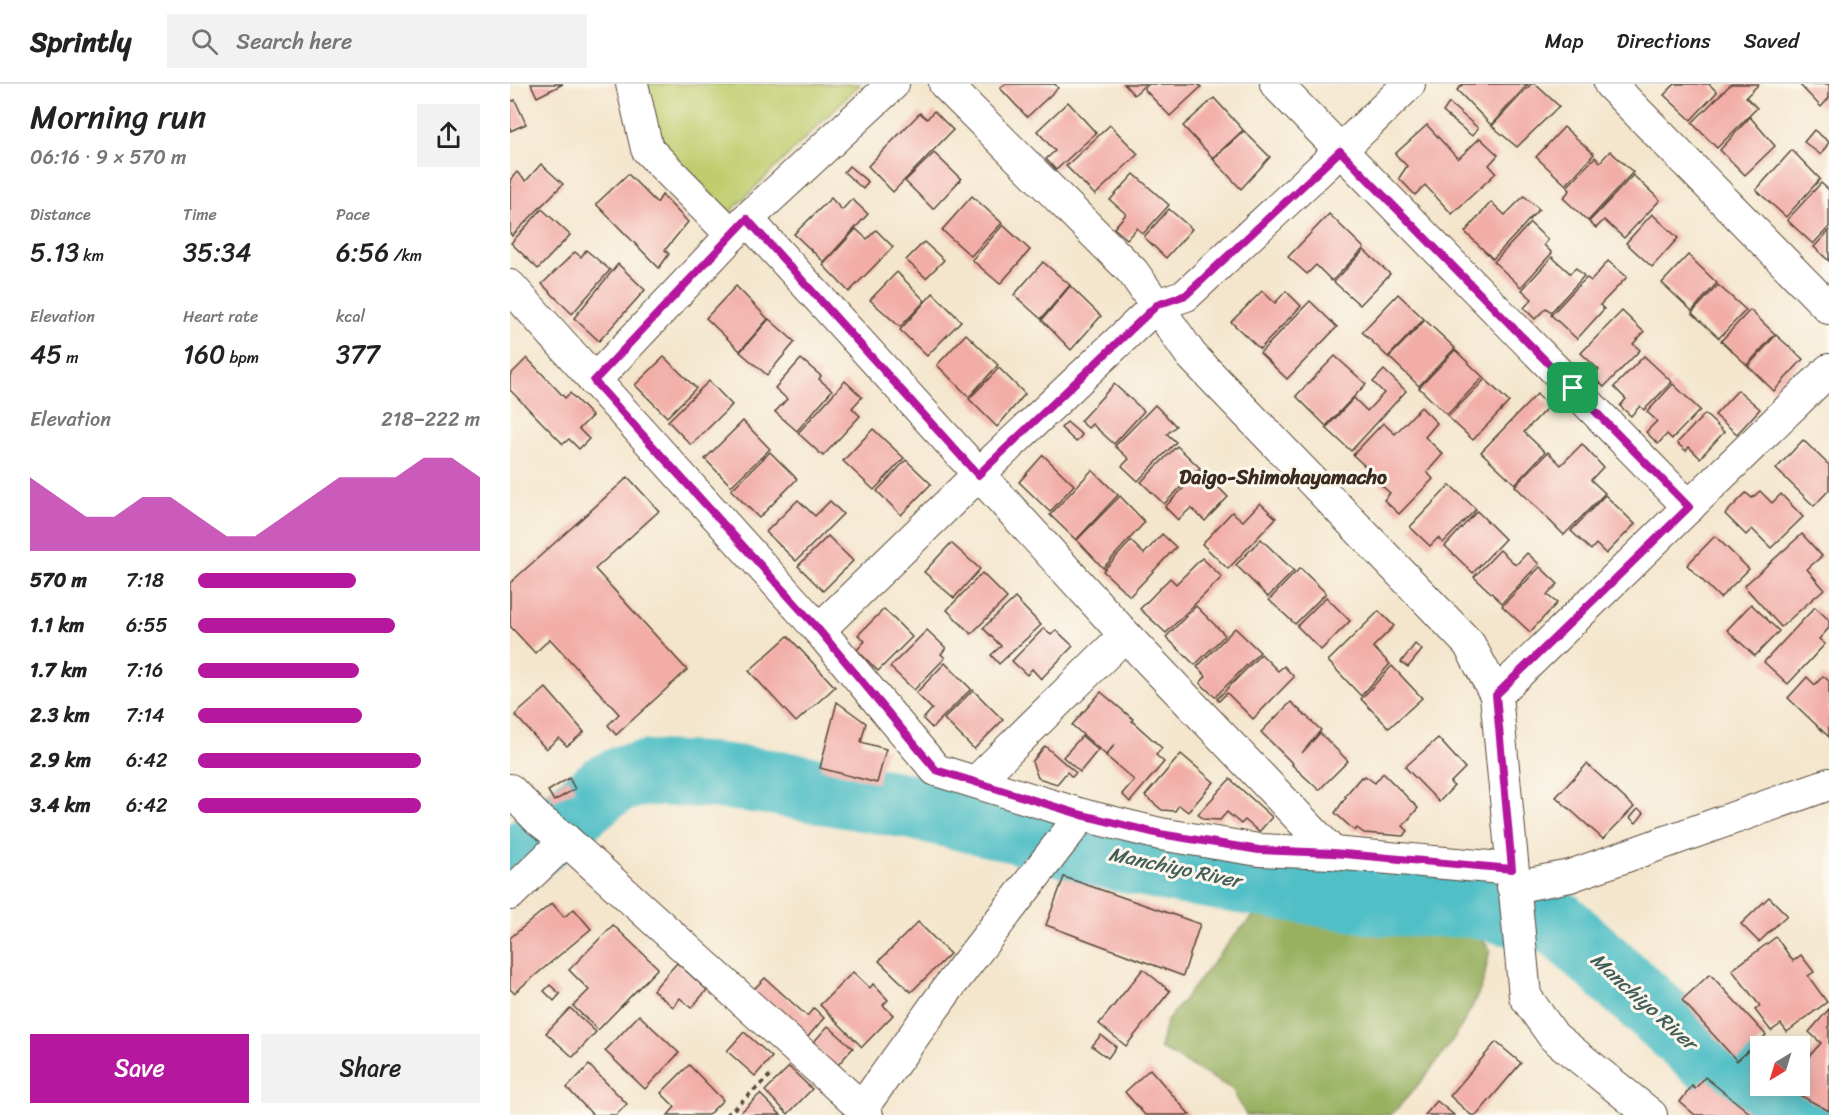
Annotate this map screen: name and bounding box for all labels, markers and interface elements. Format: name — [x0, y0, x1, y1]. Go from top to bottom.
search box — [167, 14, 587, 68]
text: Sprintly — [30, 17, 131, 66]
text: Search here — [236, 22, 352, 61]
text: Map — [1545, 22, 1583, 60]
text: Directions — [1616, 22, 1711, 60]
text: Saved — [1744, 22, 1799, 60]
icon: search — [188, 25, 221, 58]
text: Morning run — [30, 88, 206, 146]
button: share — [417, 104, 480, 167]
text: 06:16 · 9 × 570 m — [30, 140, 186, 175]
text: Distance — [30, 200, 91, 229]
text: Time — [183, 200, 217, 229]
text: Pace — [336, 200, 370, 229]
text: 5.13 — [30, 229, 79, 275]
text: 35:34 — [183, 229, 252, 275]
text: 6:56 — [336, 229, 389, 275]
text: km — [79, 241, 104, 270]
text: /km — [389, 241, 422, 270]
text: Elevation — [30, 302, 95, 331]
text: Heart rate — [183, 302, 258, 331]
text: kcal — [336, 302, 365, 331]
text: 45 — [30, 331, 62, 377]
text: 160 — [183, 331, 225, 377]
text: 377 — [336, 331, 380, 377]
text: m — [62, 343, 79, 372]
text: bpm — [225, 343, 259, 372]
pin — [1547, 362, 1598, 413]
icon: arrive — [1556, 371, 1589, 404]
text: Elevation — [30, 402, 111, 437]
text: 218–222 m — [381, 402, 480, 437]
district label: Daigo-Shimohayamacho — [1179, 460, 1387, 495]
text: 570 m — [30, 563, 87, 598]
text: 7:18 — [126, 563, 164, 598]
text: 1.1 km — [30, 608, 84, 643]
text: 6:55 — [126, 608, 168, 643]
text: 1.7 km — [30, 653, 87, 688]
text: 7:16 — [126, 653, 163, 688]
text: 2.3 km — [30, 698, 90, 733]
text: 7:14 — [126, 698, 165, 733]
text: 2.9 km — [30, 743, 91, 778]
text: 6:42 — [126, 743, 167, 778]
text: 3.4 km — [30, 788, 91, 823]
text: 6:42 — [126, 788, 167, 823]
water label: Manchiyo River — [1106, 836, 1248, 899]
water label: Manchiyo River — [1582, 944, 1708, 1062]
button: Save — [30, 1034, 249, 1103]
button: Share — [261, 1034, 480, 1103]
north arrow — [1750, 1036, 1810, 1096]
map controls — [1750, 1036, 1810, 1096]

